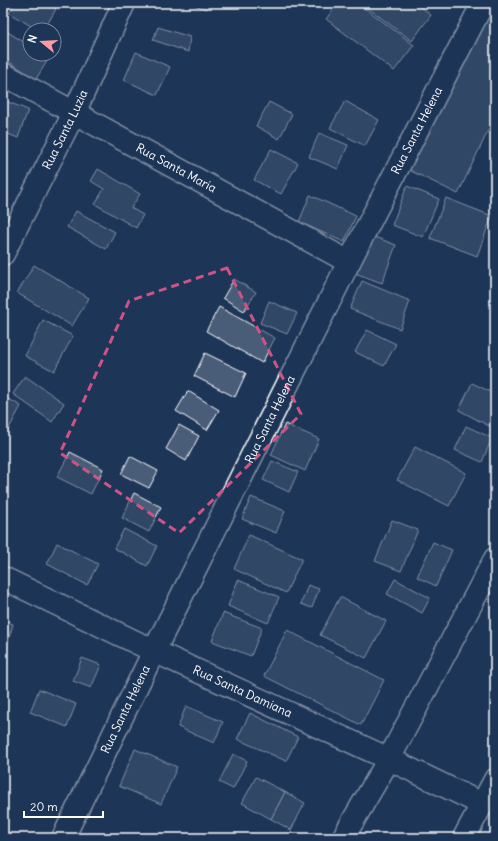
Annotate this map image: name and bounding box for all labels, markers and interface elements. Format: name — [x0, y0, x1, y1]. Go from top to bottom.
north arrow — [22, 22, 62, 62]
text: N — [25, 33, 40, 45]
street label: Rua Santa Helena — [388, 84, 445, 177]
street label: Rua Santa Luzia — [39, 87, 91, 172]
street label: Rua Santa Maria — [133, 140, 219, 196]
street label: Rua Santa Helena — [241, 373, 298, 466]
street label: Rua Santa Helena — [97, 662, 153, 756]
street label: Rua Santa Damiana — [191, 662, 295, 721]
scale bar — [24, 793, 103, 819]
text: 20 m — [30, 799, 58, 814]

